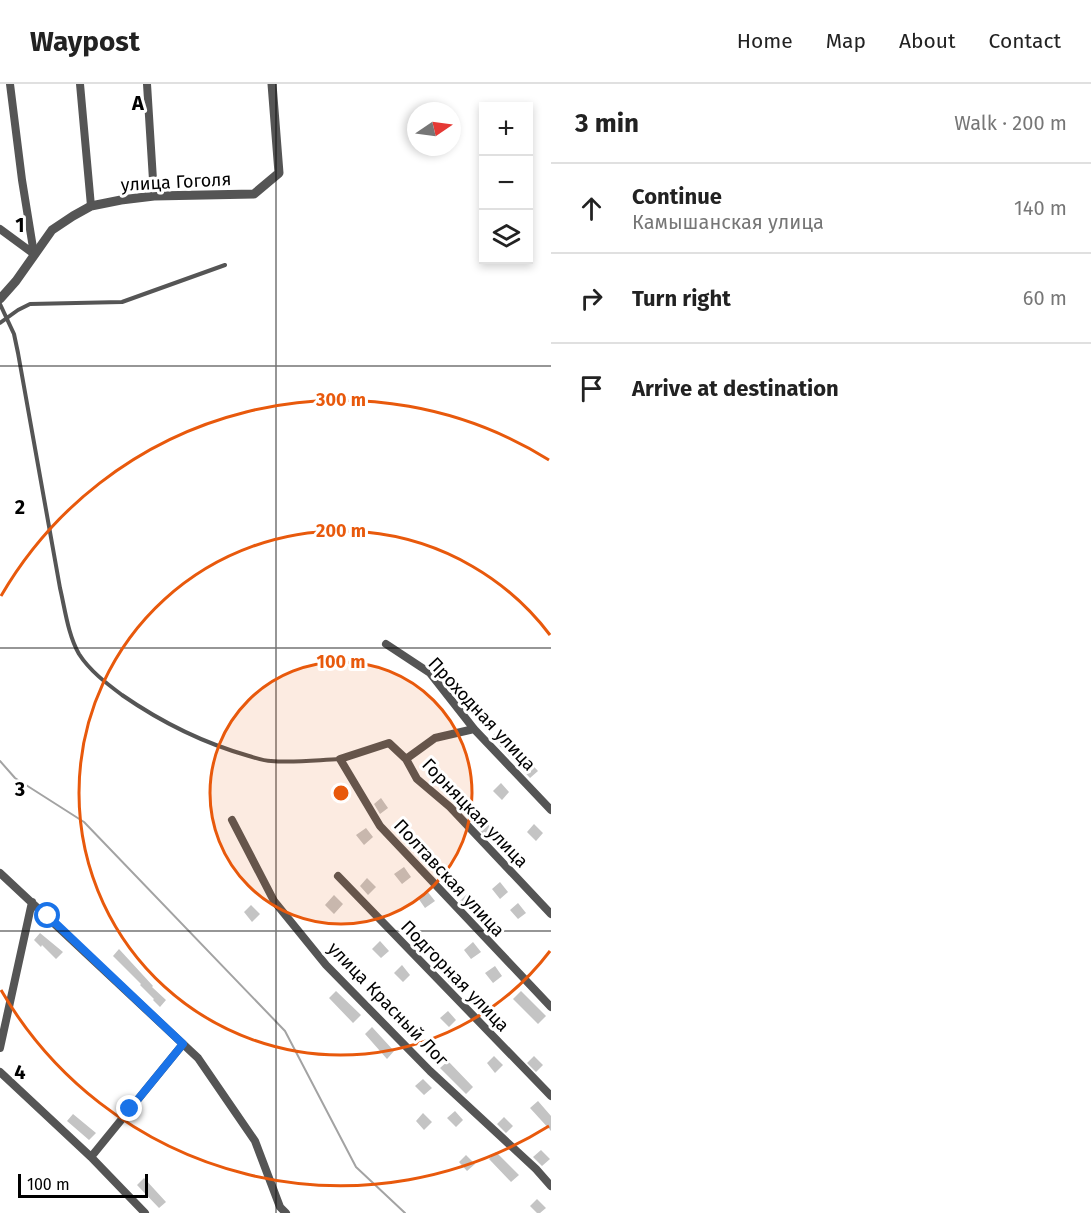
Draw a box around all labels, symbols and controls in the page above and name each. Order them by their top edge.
text: Waypost [30,25,140,58]
text: Home [737,28,793,54]
text: Map [826,28,866,54]
text: About [899,28,956,54]
text: Contact [989,28,1061,54]
text: A [131,91,145,115]
north arrow [407,102,461,156]
map controls [479,102,533,264]
button: + [479,102,533,156]
text: 3 min [575,108,639,139]
text: Walk · 200 m [954,111,1067,135]
button: − [479,156,533,210]
street label: улица Гоголя [120,168,232,196]
text: Continue [632,183,722,210]
icon: ahead [575,192,608,225]
text: 140 m [1014,196,1067,220]
button: layers [479,210,533,264]
text: Камышанская улица [632,210,824,234]
text: 1 [15,213,25,237]
icon: right [575,282,608,315]
text: Turn right [632,285,731,312]
text: 60 m [1023,286,1067,310]
icon: arrive [575,372,608,405]
text: Arrive at destination [632,375,839,402]
text: 300 m [315,389,366,411]
text: 2 [15,495,25,519]
text: 200 m [316,520,366,542]
text: 100 m [317,651,365,673]
street label: Проходная улица [424,653,540,775]
street label: Горняцкая улица [417,754,533,872]
text: 3 [14,777,25,801]
centre of rings [331,783,351,803]
street label: Полтавская улица [389,815,509,941]
route start [34,902,60,928]
street label: Подгорная улица [396,916,514,1036]
street label: улица Красный Лог [323,937,453,1071]
text: 4 [14,1060,26,1084]
route end [116,1095,142,1121]
scale bar [18,1171,148,1198]
text: 100 m [27,1175,70,1194]

